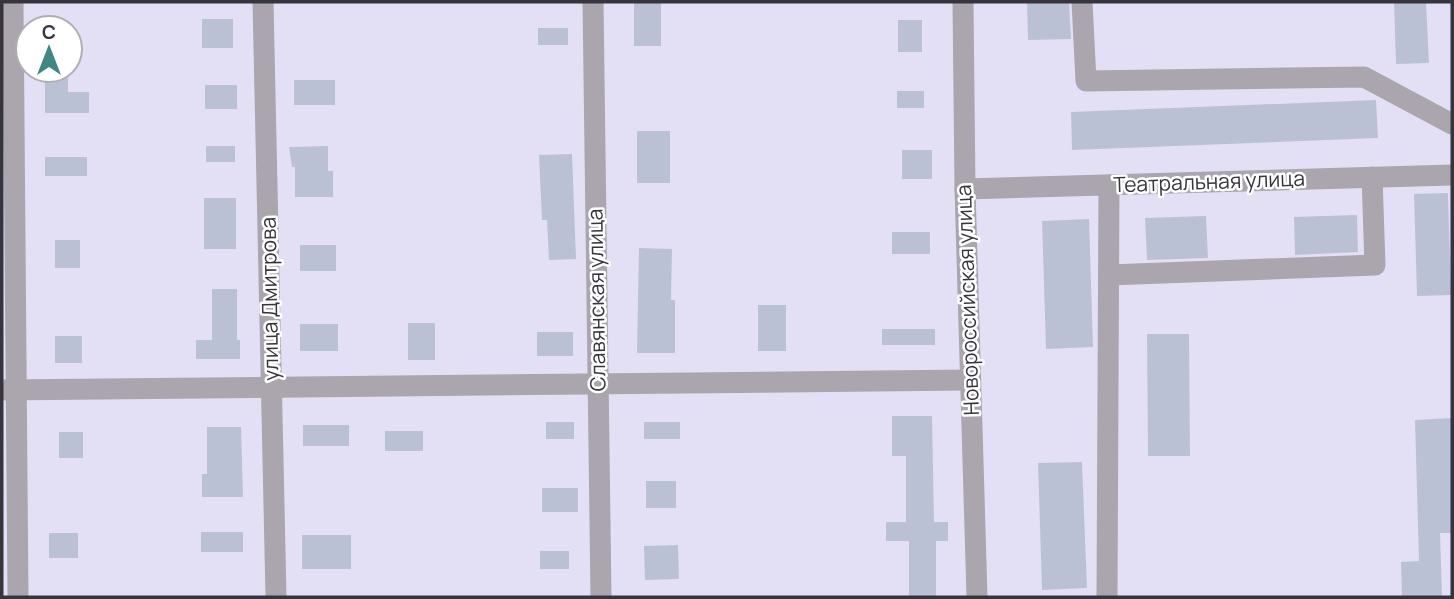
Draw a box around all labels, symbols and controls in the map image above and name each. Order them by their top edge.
north arrow [14,14,84,84]
text: С [42,19,56,45]
street label: Театральная улица [1113,164,1305,198]
street label: Новороссийская улица [949,184,985,416]
street label: Славянская улица [580,208,612,392]
street label: улица Дмитрова [254,217,284,381]

